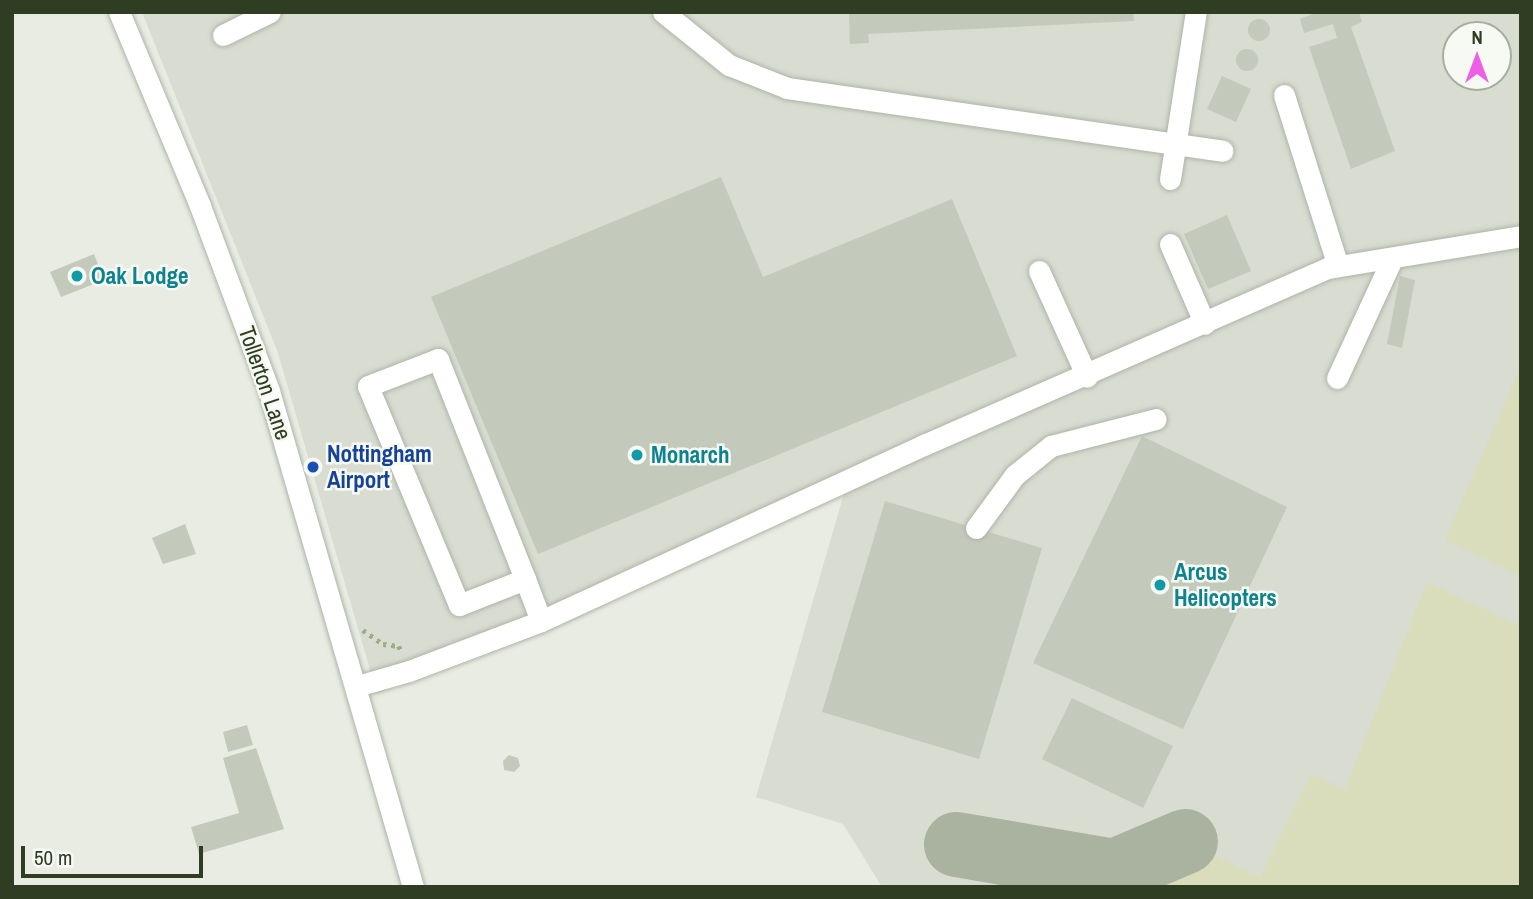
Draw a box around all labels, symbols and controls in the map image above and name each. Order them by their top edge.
north arrow [1442,21,1512,91]
text: N [1471,24,1483,50]
place label: Oak Lodge [91,262,188,290]
marker: Oak Lodge [69,268,85,284]
street label: Tollerton Lane [233,322,297,444]
place label: Nottingham Airport [327,440,432,494]
place label: Monarch [651,441,730,469]
marker: Monarch [629,447,645,463]
marker: Nottingham Airport [305,459,321,475]
place label: Arcus Helicopters [1174,558,1277,612]
marker: Arcus Helicopters [1152,577,1168,593]
scale bar [24,832,206,876]
text: 50 m [34,843,72,872]

